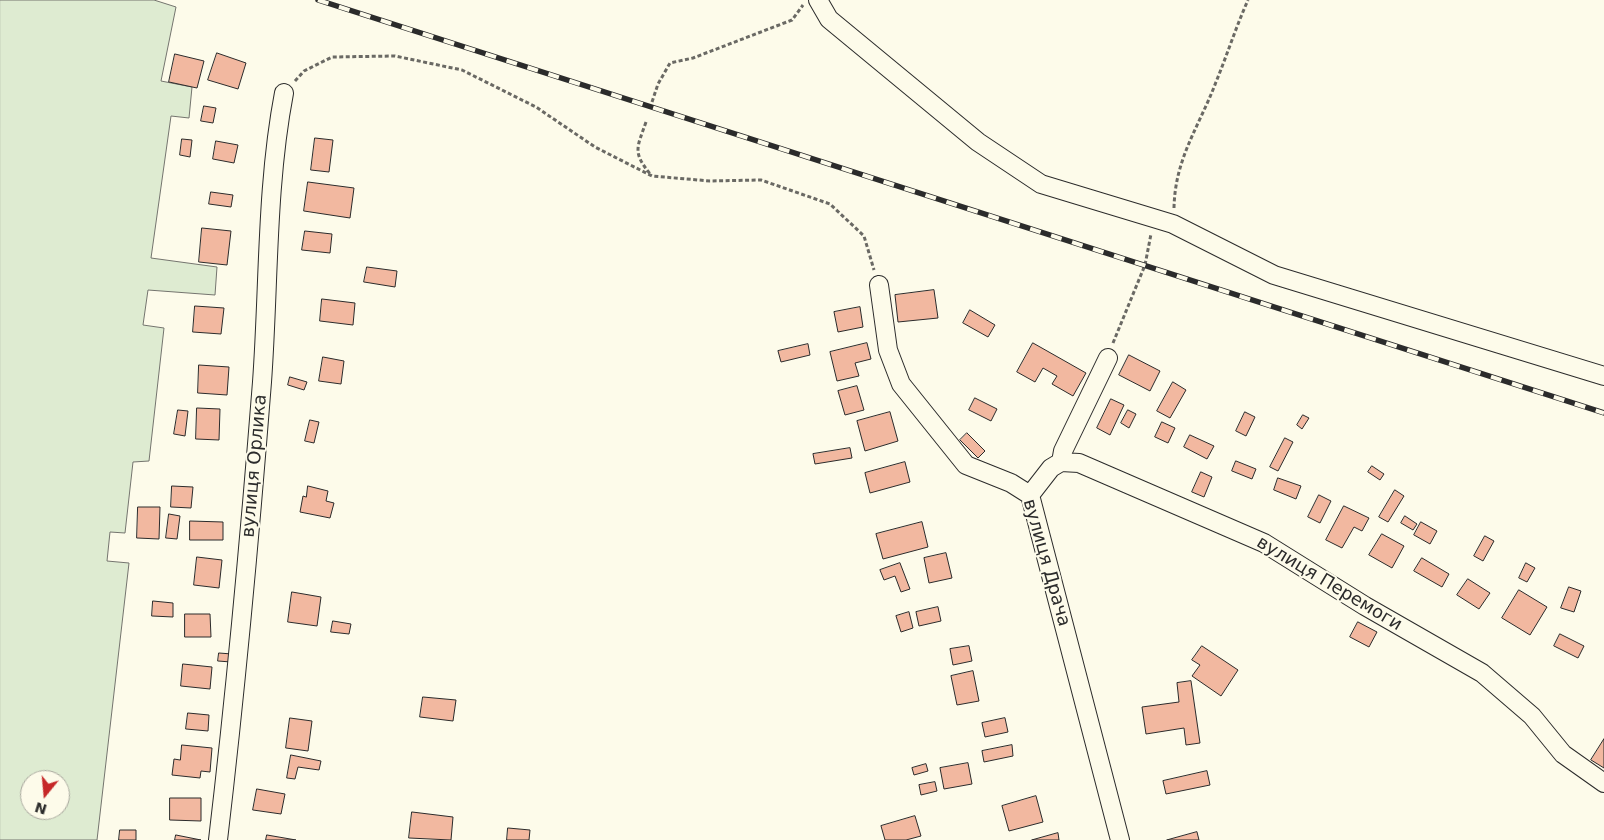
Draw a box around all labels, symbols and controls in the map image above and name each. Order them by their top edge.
street label: вулиця Орлика [238,393,272,539]
street label: вулиця Драча [1018,497,1074,629]
street label: вулиця Перемоги [1252,532,1406,636]
north arrow [20,770,70,820]
text: N [33,799,49,818]

